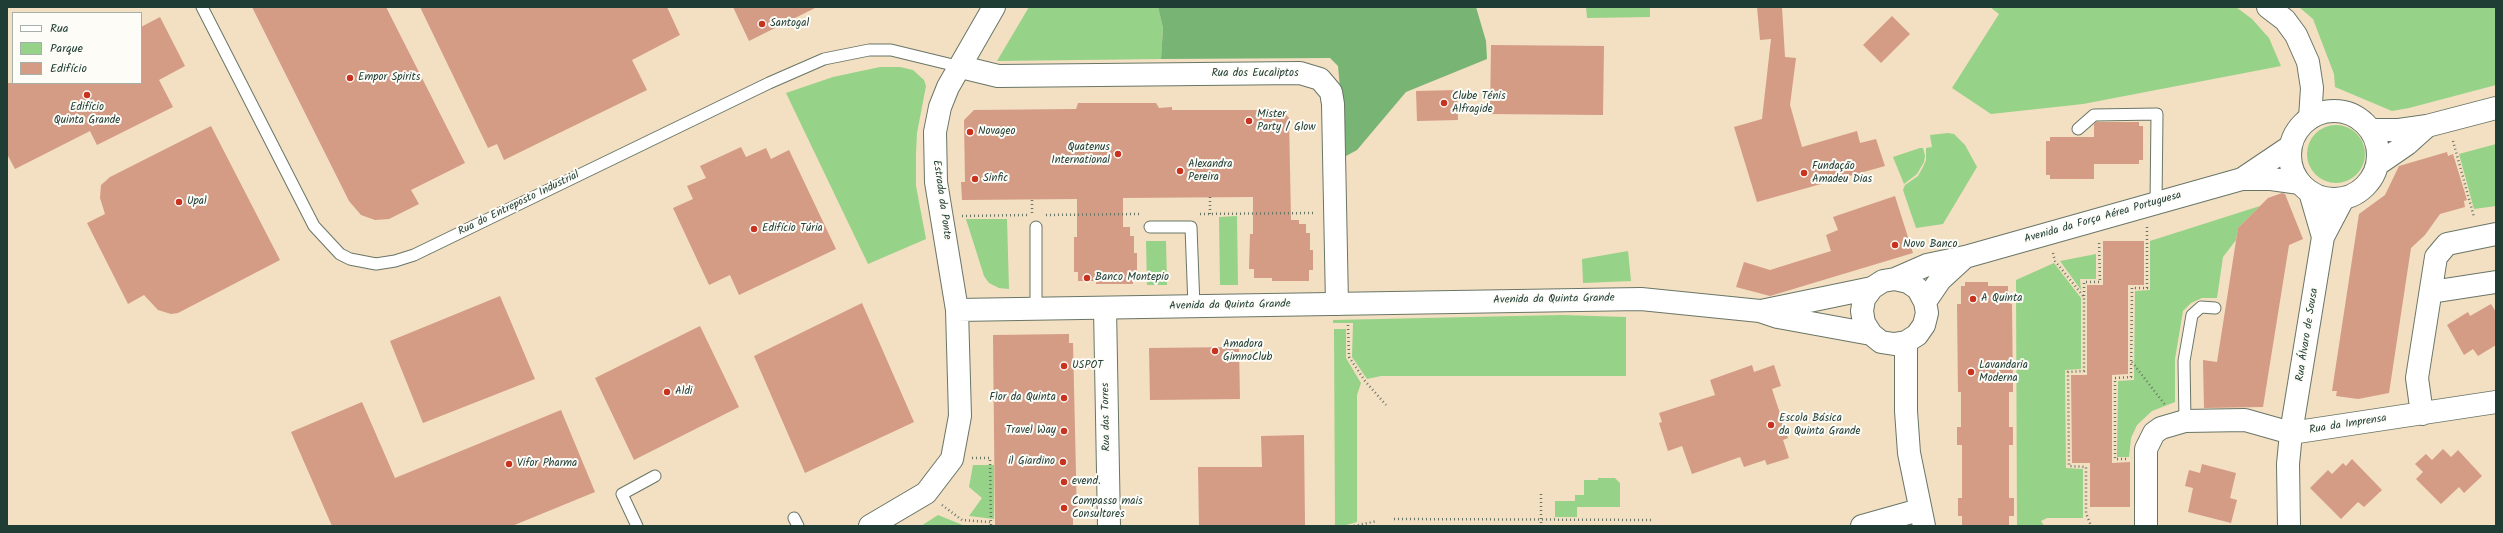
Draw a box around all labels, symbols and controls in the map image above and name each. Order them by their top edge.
legend [12,12,142,84]
place label: Santogal [770,17,809,31]
text: Rua [50,19,68,38]
marker: Santogal [757,19,767,29]
text: Parque [50,39,83,58]
text: Edifício [50,59,87,78]
street label: Rua dos Eucaliptos [1211,67,1299,81]
place label: Empor Spirits [358,71,420,85]
marker: Empor Spirits [345,73,355,83]
marker: Edifício Quinta Grande [82,90,92,100]
place label: Clube Ténis Alfragide [1452,90,1506,116]
marker: Clube Ténis Alfragide [1439,98,1449,108]
place label: Edifício Quinta Grande [54,101,120,127]
place label: Mister Party / Glow [1257,108,1316,134]
marker: Mister Party / Glow [1244,116,1254,126]
place label: Novageo [978,125,1015,139]
marker: Novageo [965,127,975,137]
place label: Quatenus International [1051,141,1110,167]
marker: Quatenus International [1113,149,1123,159]
place label: Alexandra Pereira [1188,158,1232,184]
street label: Estrada da Ponte [929,159,953,241]
place label: Fundação Amadeu Dias [1812,160,1872,186]
marker: Alexandra Pereira [1175,166,1185,176]
marker: Fundação Amadeu Dias [1799,168,1809,178]
street label: Rua do Entreposto Industrial [456,169,582,239]
place label: Sinfic [983,172,1008,186]
marker: Sinfic [970,174,980,184]
street label: Avenida da Força Aérea Portuguesa [2023,189,2183,247]
place label: Upal [187,195,207,209]
marker: Upal [174,197,184,207]
place label: Edifício Túria [762,222,823,236]
marker: Edifício Túria [749,224,759,234]
place label: Novo Banco [1903,238,1957,252]
marker: Novo Banco [1890,240,1900,250]
place label: Banco Montepio [1095,271,1169,285]
marker: Banco Montepio [1082,273,1092,283]
street label: Rua Álvaro de Sousa [2294,287,2322,383]
street label: Avenida da Quinta Grande [1493,292,1615,308]
place label: A Quinta [1981,292,2022,306]
marker: A Quinta [1968,294,1978,304]
street label: Avenida da Quinta Grande [1169,298,1291,314]
place label: Amadora GimnoClub [1223,338,1272,364]
marker: Amadora GimnoClub [1210,346,1220,356]
place label: USPOT [1072,359,1103,373]
place label: Lavandaria Moderna [1979,359,2028,385]
marker: USPOT [1059,361,1069,371]
marker: Lavandaria Moderna [1966,367,1976,377]
street label: Rua das Torres [1100,382,1114,452]
place label: Aldi [675,385,692,399]
marker: Aldi [662,387,672,397]
place label: Flor da Quinta [989,391,1056,405]
marker: Flor da Quinta [1059,393,1069,403]
place label: Escola Básica da Quinta Grande [1779,412,1861,438]
street label: Rua da Imprensa [2308,412,2388,438]
marker: Escola Básica da Quinta Grande [1766,420,1776,430]
place label: Travel Way [1006,424,1056,438]
marker: Travel Way [1059,426,1069,436]
place label: il Giardino [1008,455,1055,469]
place label: Vifor Pharma [517,457,577,471]
marker: il Giardino [1058,457,1068,467]
marker: Vifor Pharma [504,459,514,469]
place label: evend. [1072,475,1101,489]
marker: evend. [1059,477,1069,487]
place label: Compasso mais Consultores [1072,495,1143,521]
marker: Compasso mais Consultores [1059,503,1069,513]

